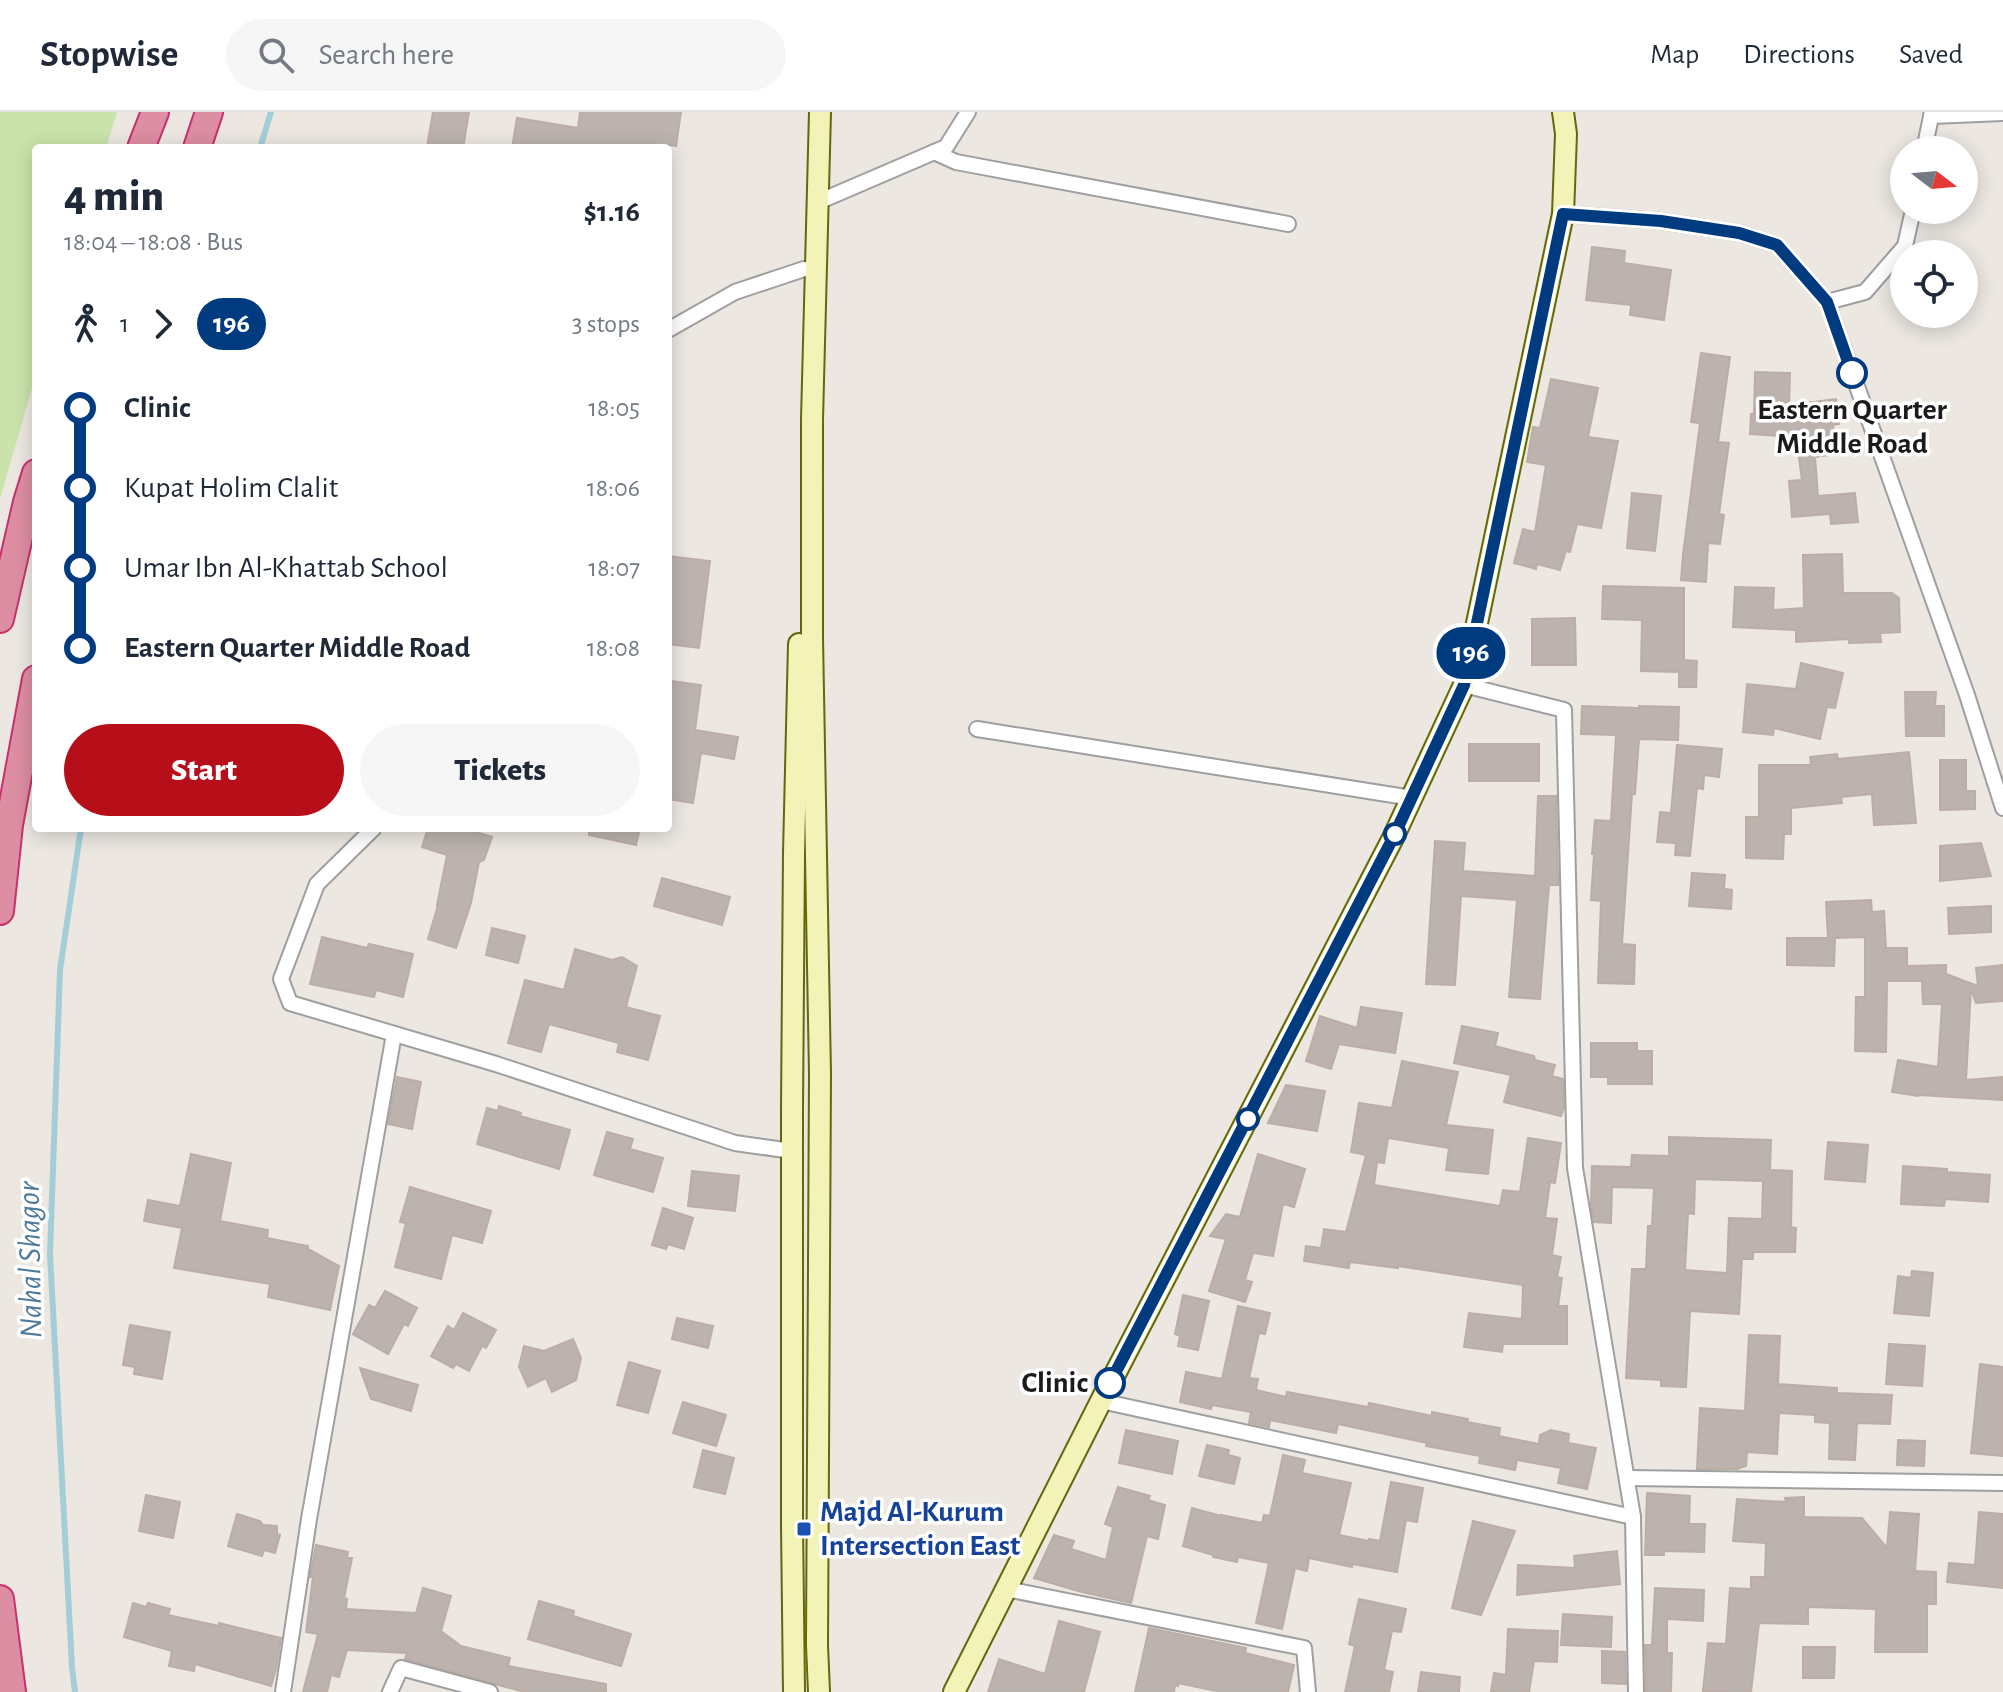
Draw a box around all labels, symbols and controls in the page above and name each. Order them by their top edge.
search box [226,19,786,91]
icon: search [254,33,298,77]
text: Stopwise [40,36,178,74]
text: Search here [318,40,454,70]
text: Map [1650,41,1699,69]
text: Directions [1743,41,1855,69]
text: Saved [1899,41,1963,69]
north arrow [1890,136,1978,224]
map controls [1890,136,1978,328]
text: 4 min [64,175,164,219]
text: $1.16 [584,197,640,227]
text: 18:04 – 18:08 · Bus [64,229,243,255]
button: locate [1890,240,1978,328]
icon: walk [64,302,108,346]
icon: forward [141,302,185,346]
text: 196 [213,310,250,338]
text: 1 [120,311,129,337]
text: 3 stops [572,311,640,337]
marker: Eastern Quarter Middle Road [1837,358,1867,388]
text: Clinic [124,393,191,423]
text: 18:05 [588,395,640,421]
place label: Eastern Quarter Middle Road [1757,395,1948,459]
text: Kupat Holim Clalit [124,473,338,503]
text: 18:06 [587,475,640,501]
text: Umar Ibn Al-Khattab School [124,553,448,583]
text: 18:07 [588,555,640,581]
line badge: 196 [1425,627,1517,679]
text: Eastern Quarter Middle Road [124,633,470,663]
text: 18:08 [587,635,640,661]
text: 196 [1452,639,1490,667]
button: Start [64,724,344,816]
button: Tickets [360,724,640,816]
unlabelled marker [1384,823,1406,845]
unlabelled marker [1237,1108,1259,1130]
water label: Nahal Shagor [13,1180,47,1339]
place label: Clinic [1021,1368,1088,1398]
marker: Clinic [1095,1368,1125,1398]
place label: Majd Al-Kurum Intersection East [820,1497,1020,1561]
marker: Majd Al-Kurum Intersection East [795,1520,813,1538]

